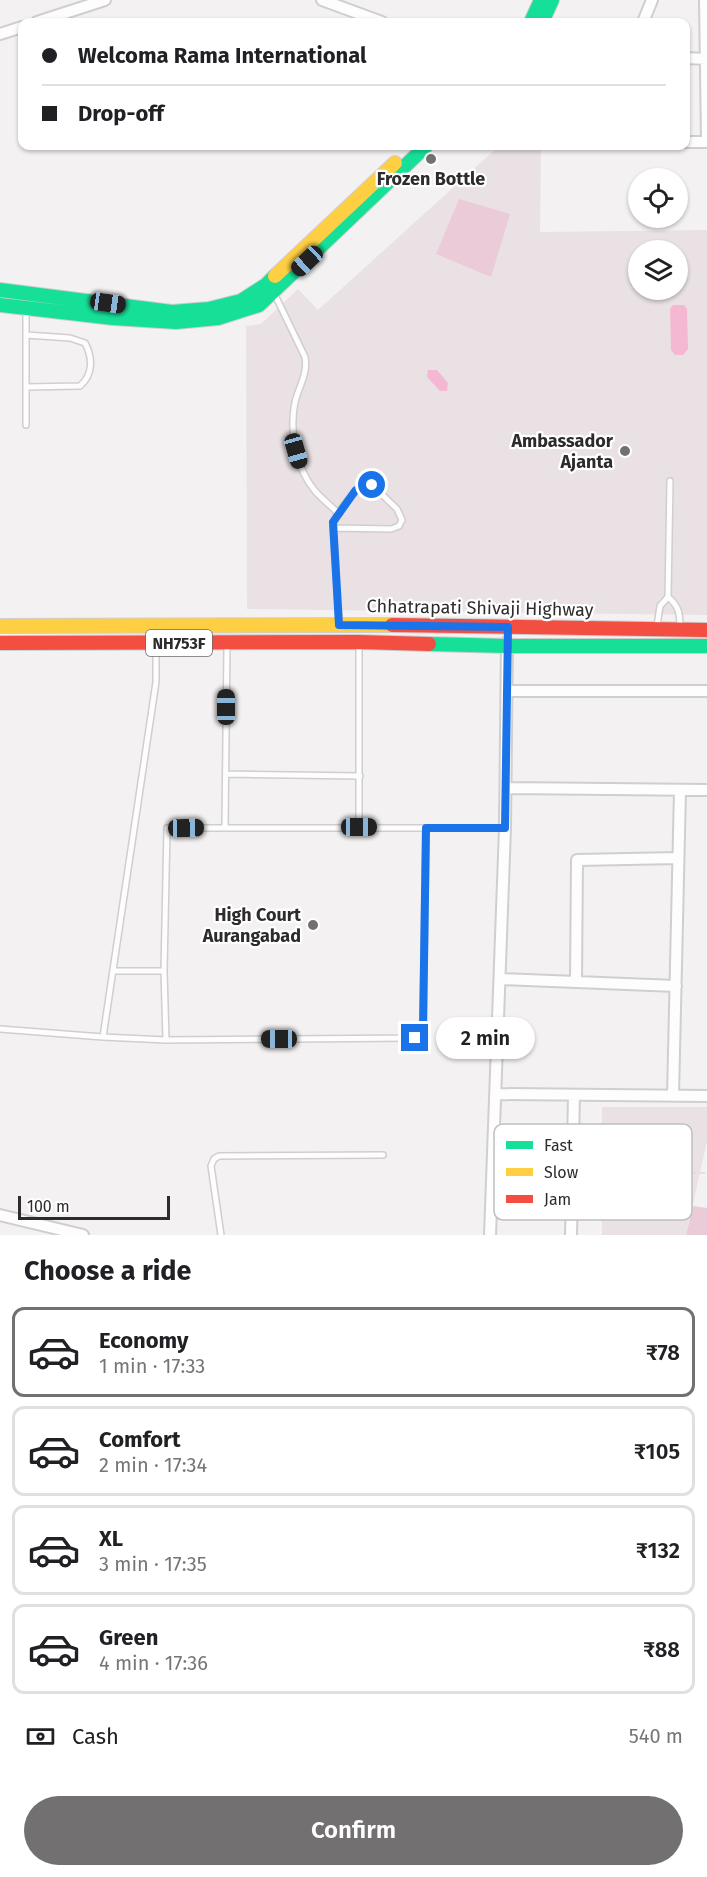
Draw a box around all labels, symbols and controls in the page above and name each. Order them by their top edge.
text: Welcoma Rama International [78,42,367,69]
text: Drop-off [78,100,164,127]
marker: Frozen Bottle [424,152,438,166]
place label: Frozen Bottle [377,168,485,190]
map controls [628,168,688,300]
button: locate [628,168,688,228]
button: layers [628,240,688,300]
car [288,242,326,280]
car [89,292,127,314]
place label: Ambassador Ajanta [510,430,614,473]
car [282,431,310,471]
marker: Ambassador Ajanta [618,444,632,458]
route start [358,471,385,498]
street label: Chhatrapati Shivaji Highway [366,595,594,621]
road number: NH753F [146,630,212,656]
car [217,689,235,725]
car [341,818,377,836]
car [168,819,204,837]
place label: High Court Aurangabad [202,904,302,947]
marker: High Court Aurangabad [306,918,320,932]
callout: 2 min [436,1017,535,1059]
route end [401,1024,428,1051]
text: 2 min [461,1026,510,1050]
car [261,1030,297,1048]
legend [494,1124,692,1220]
text: Fast [544,1136,573,1155]
text: Slow [544,1163,579,1182]
text: Jam [544,1190,571,1209]
scale bar [18,1193,170,1220]
text: 100 m [27,1197,70,1216]
text: Choose a ride [24,1255,191,1287]
icon: car [27,1325,81,1379]
text: Economy [99,1327,188,1354]
text: ₹78 [646,1339,680,1366]
text: 1 min · 17:33 [99,1354,205,1378]
icon: car [27,1424,81,1478]
text: Comfort [99,1426,180,1453]
text: ₹105 [634,1438,680,1465]
text: 2 min · 17:34 [99,1453,207,1477]
icon: car [27,1523,81,1577]
text: XL [99,1525,123,1552]
text: ₹132 [636,1537,680,1564]
text: 3 min · 17:35 [99,1552,207,1576]
icon: car [27,1622,81,1676]
text: Green [99,1624,158,1651]
text: ₹88 [643,1636,680,1663]
text: 4 min · 17:36 [99,1651,208,1675]
icon: cash [24,1720,57,1753]
text: Cash [72,1723,119,1750]
text: 540 m [629,1724,683,1748]
button: Confirm [24,1796,683,1865]

